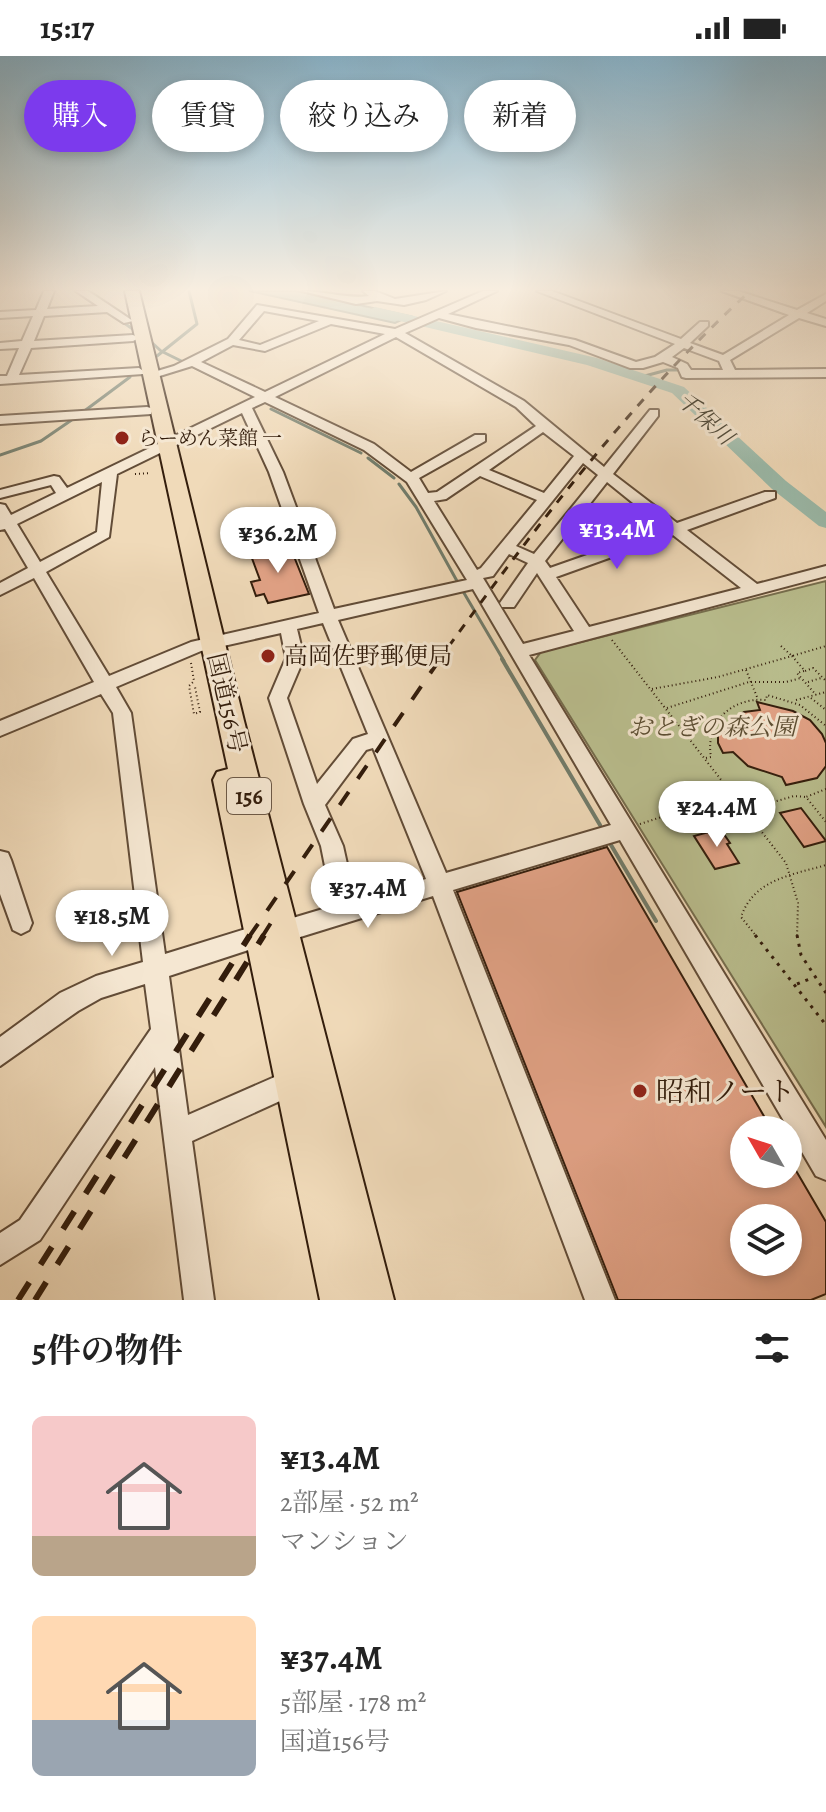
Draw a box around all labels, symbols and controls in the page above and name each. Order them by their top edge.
text: 15:17 [40,8,94,48]
chip: 購入 [24,80,136,152]
chip: 賃貸 [152,80,264,152]
chip: 絞り込み [280,80,448,152]
chip: 新着 [464,80,576,152]
water label: 千保川 [671,386,741,453]
place label: らーめん菜館 一 [138,425,282,452]
marker: らーめん菜館 一 [113,429,131,447]
pin: ¥13.4M [552,503,682,571]
pin: ¥36.2M [213,507,343,575]
text: ¥13.4M [579,511,655,546]
text: ¥36.2M [238,515,318,550]
place label: 高岡佐野郵便局 [284,640,452,672]
marker: 高岡佐野郵便局 [259,647,277,665]
street label: 国道156号 [200,650,254,756]
park label: おとぎの森公園 [628,711,800,743]
road number: 156 [227,778,271,814]
pin: ¥24.4M [652,781,782,849]
text: ¥24.4M [677,789,757,824]
pin: ¥37.4M [303,862,433,930]
text: ¥37.4M [329,870,407,905]
pin: ¥18.5M [47,890,177,958]
text: ¥18.5M [74,898,150,933]
place label: 昭和ノート [656,1073,795,1111]
marker: 昭和ノート [631,1082,649,1100]
north arrow [730,1116,802,1188]
map controls [730,1116,802,1276]
button: layers [730,1204,802,1276]
icon: filters [750,1326,794,1370]
text: 5件の物件 [32,1327,183,1374]
text: ¥13.4M [280,1434,380,1481]
icon: home [96,1448,192,1544]
text: 2部屋 · 52 m² [280,1485,419,1520]
text: マンション [280,1524,409,1559]
text: ¥37.4M [280,1634,383,1681]
icon: home [96,1648,192,1744]
text: 5部屋 · 178 m² [280,1685,426,1720]
text: 国道156号 [280,1724,390,1759]

